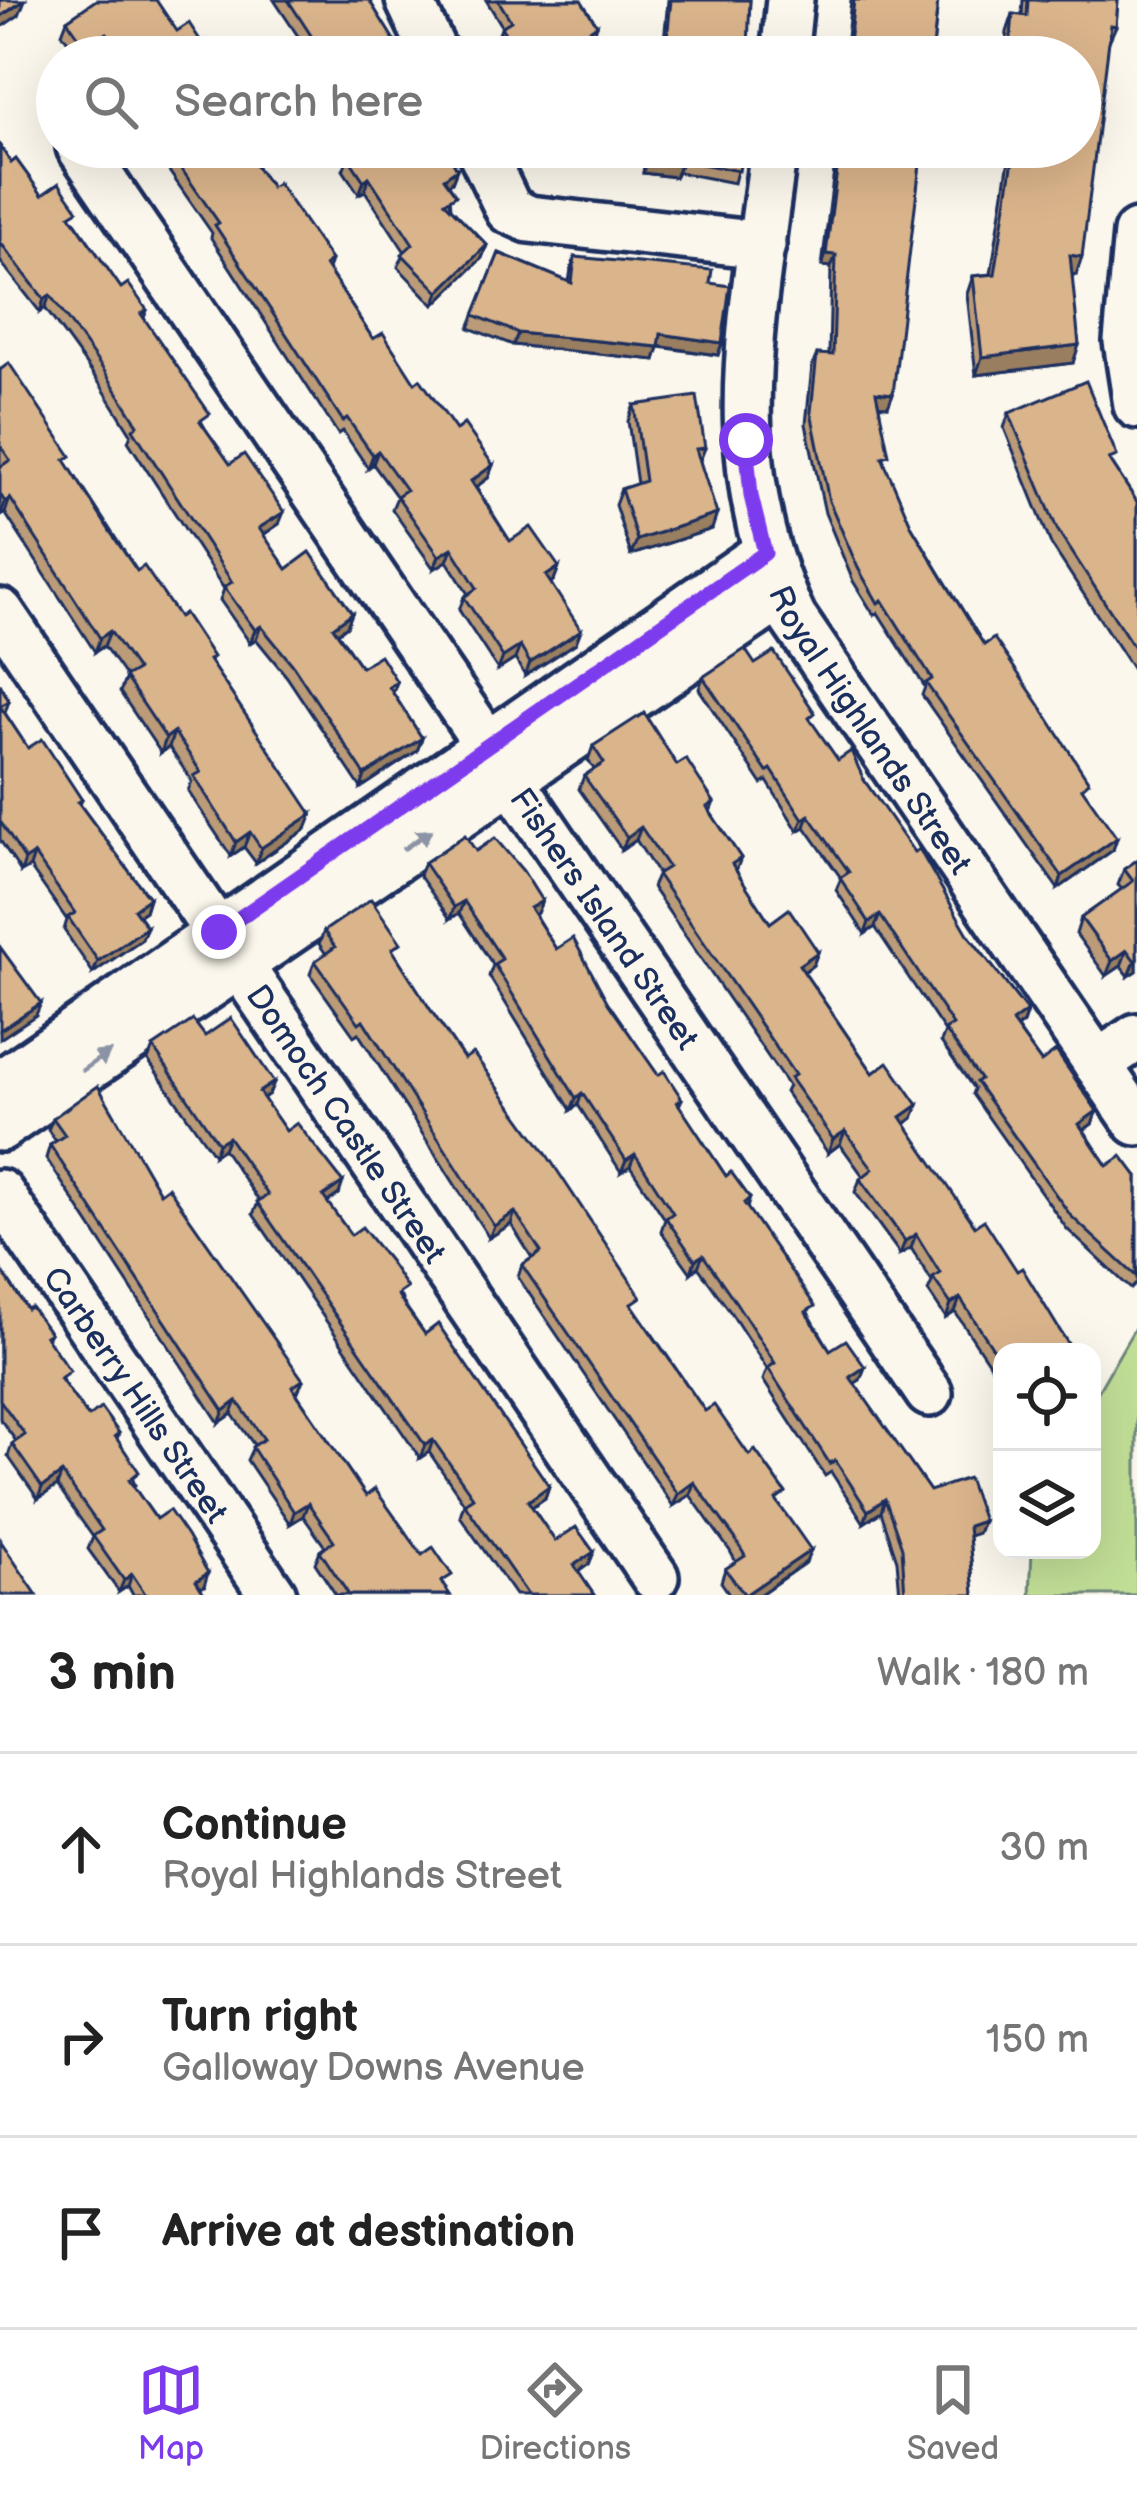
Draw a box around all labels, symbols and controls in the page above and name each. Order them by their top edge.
search box [36,36,1101,168]
icon: search [78,69,144,135]
text: Search here [174,75,423,130]
route start [719,413,773,467]
street label: Royal Highlands Street [759,580,980,882]
street label: Fishers Island Street [501,781,707,1058]
one-way arrow [401,829,434,852]
route end [192,905,246,959]
street label: Domoch Castle Street [237,978,454,1271]
one-way arrow [80,1050,112,1073]
street label: Carberry Hills Street [34,1259,236,1531]
map controls [993,1343,1101,1559]
button: locate [993,1343,1101,1451]
button: layers [993,1451,1101,1559]
text: 3 min [48,1643,176,1704]
text: Walk · 180 m [877,1650,1089,1697]
text: Continue [162,1798,347,1853]
icon: ahead [48,1816,114,1882]
text: 30 m [999,1825,1089,1872]
text: Royal Highlands Street [162,1853,562,1900]
text: Turn right [162,1990,358,2045]
icon: right [48,2008,114,2074]
text: 150 m [986,2017,1089,2064]
text: Galloway Downs Avenue [162,2045,585,2092]
icon: arrive [48,2200,114,2266]
text: Arrive at destination [162,2205,575,2260]
tab: Map [138,2357,204,2469]
tab: Directions [479,2357,631,2469]
tab: Saved [907,2357,999,2469]

